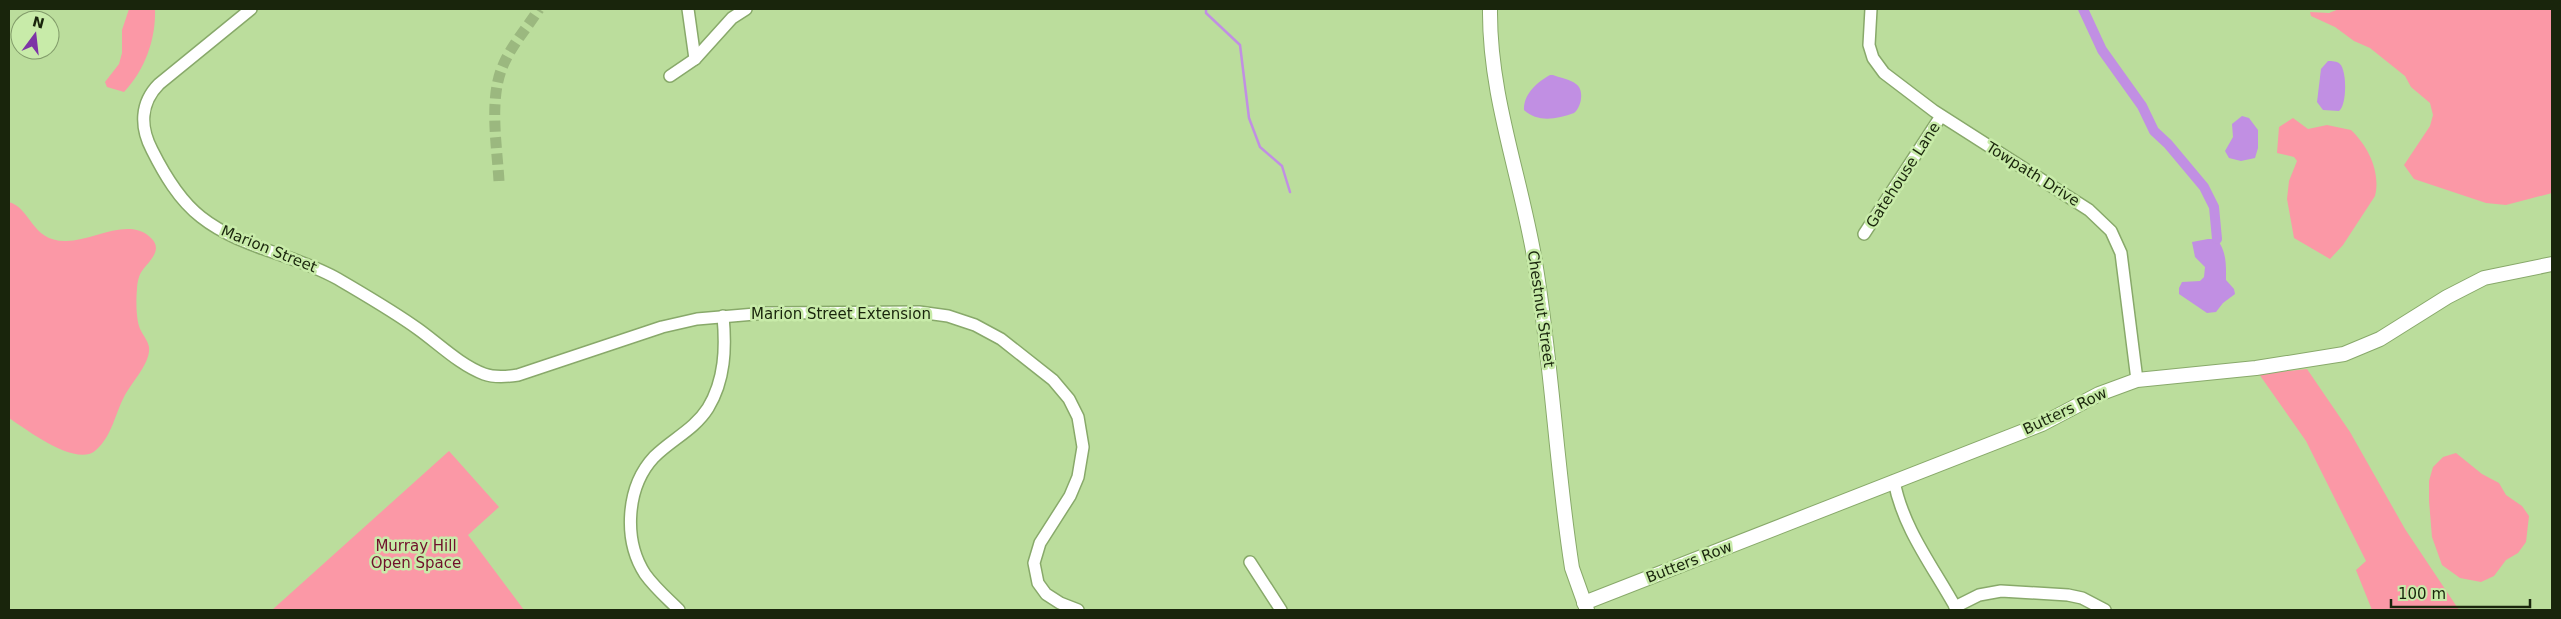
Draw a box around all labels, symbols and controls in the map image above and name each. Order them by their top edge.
north arrow [10,10,60,60]
text: N [31,13,46,32]
street label: Gatehouse Lane [1862,119,1944,231]
street label: Towpath Drive [1982,138,2083,210]
street label: Marion Street [219,222,320,276]
street label: Chestnut Street [1524,249,1558,369]
street label: Marion Street Extension [751,305,931,323]
street label: Butters Row [2020,384,2110,438]
park label: Murray Hill Open Space [371,537,461,572]
street label: Butters Row [1643,537,1735,587]
scale bar [2391,576,2530,608]
text: 100 m [2398,585,2446,603]

